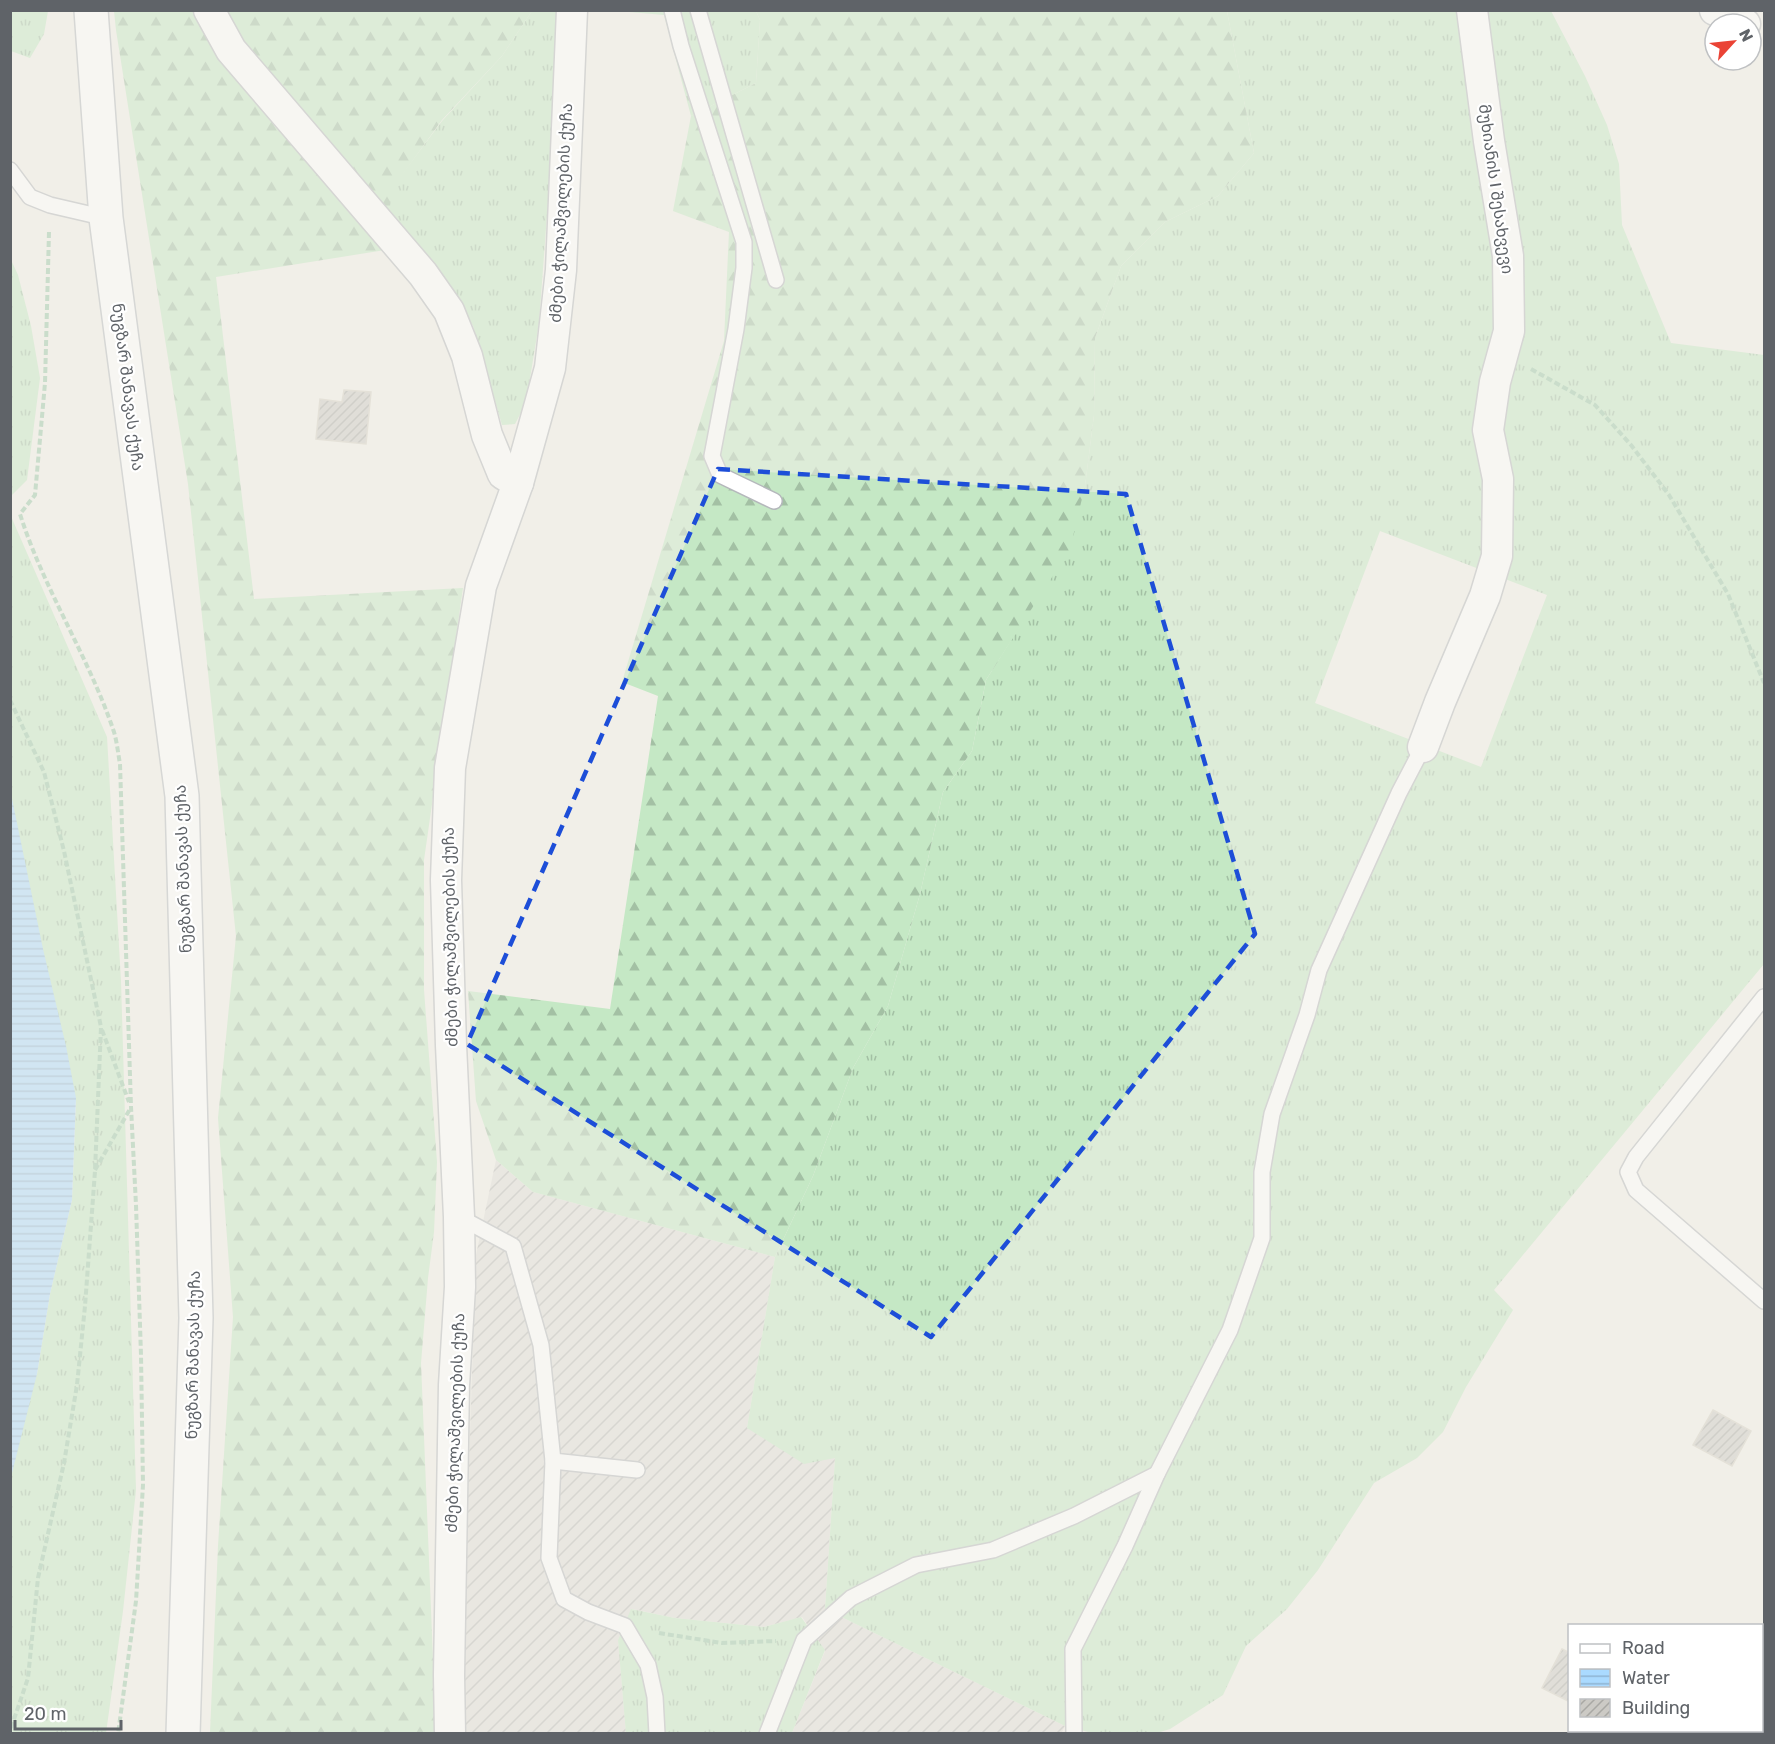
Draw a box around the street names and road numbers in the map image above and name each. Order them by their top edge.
street label: ძმები ჭილაშვილების ქუჩა [546,103,577,323]
street label: მუხიანის I შესახვევი [1475,103,1517,275]
street label: ნუგზარ შანავას ქუჩა [108,302,148,472]
street label: ნუგზარ შანავას ქუჩა [171,784,195,954]
street label: ძმები ჭილაშვილების ქუჩა [439,827,462,1047]
street label: ნუგზარ შანავას ქუჩა [182,1270,204,1440]
street label: ძმები ჭილაშვილების ქუჩა [442,1313,469,1533]

